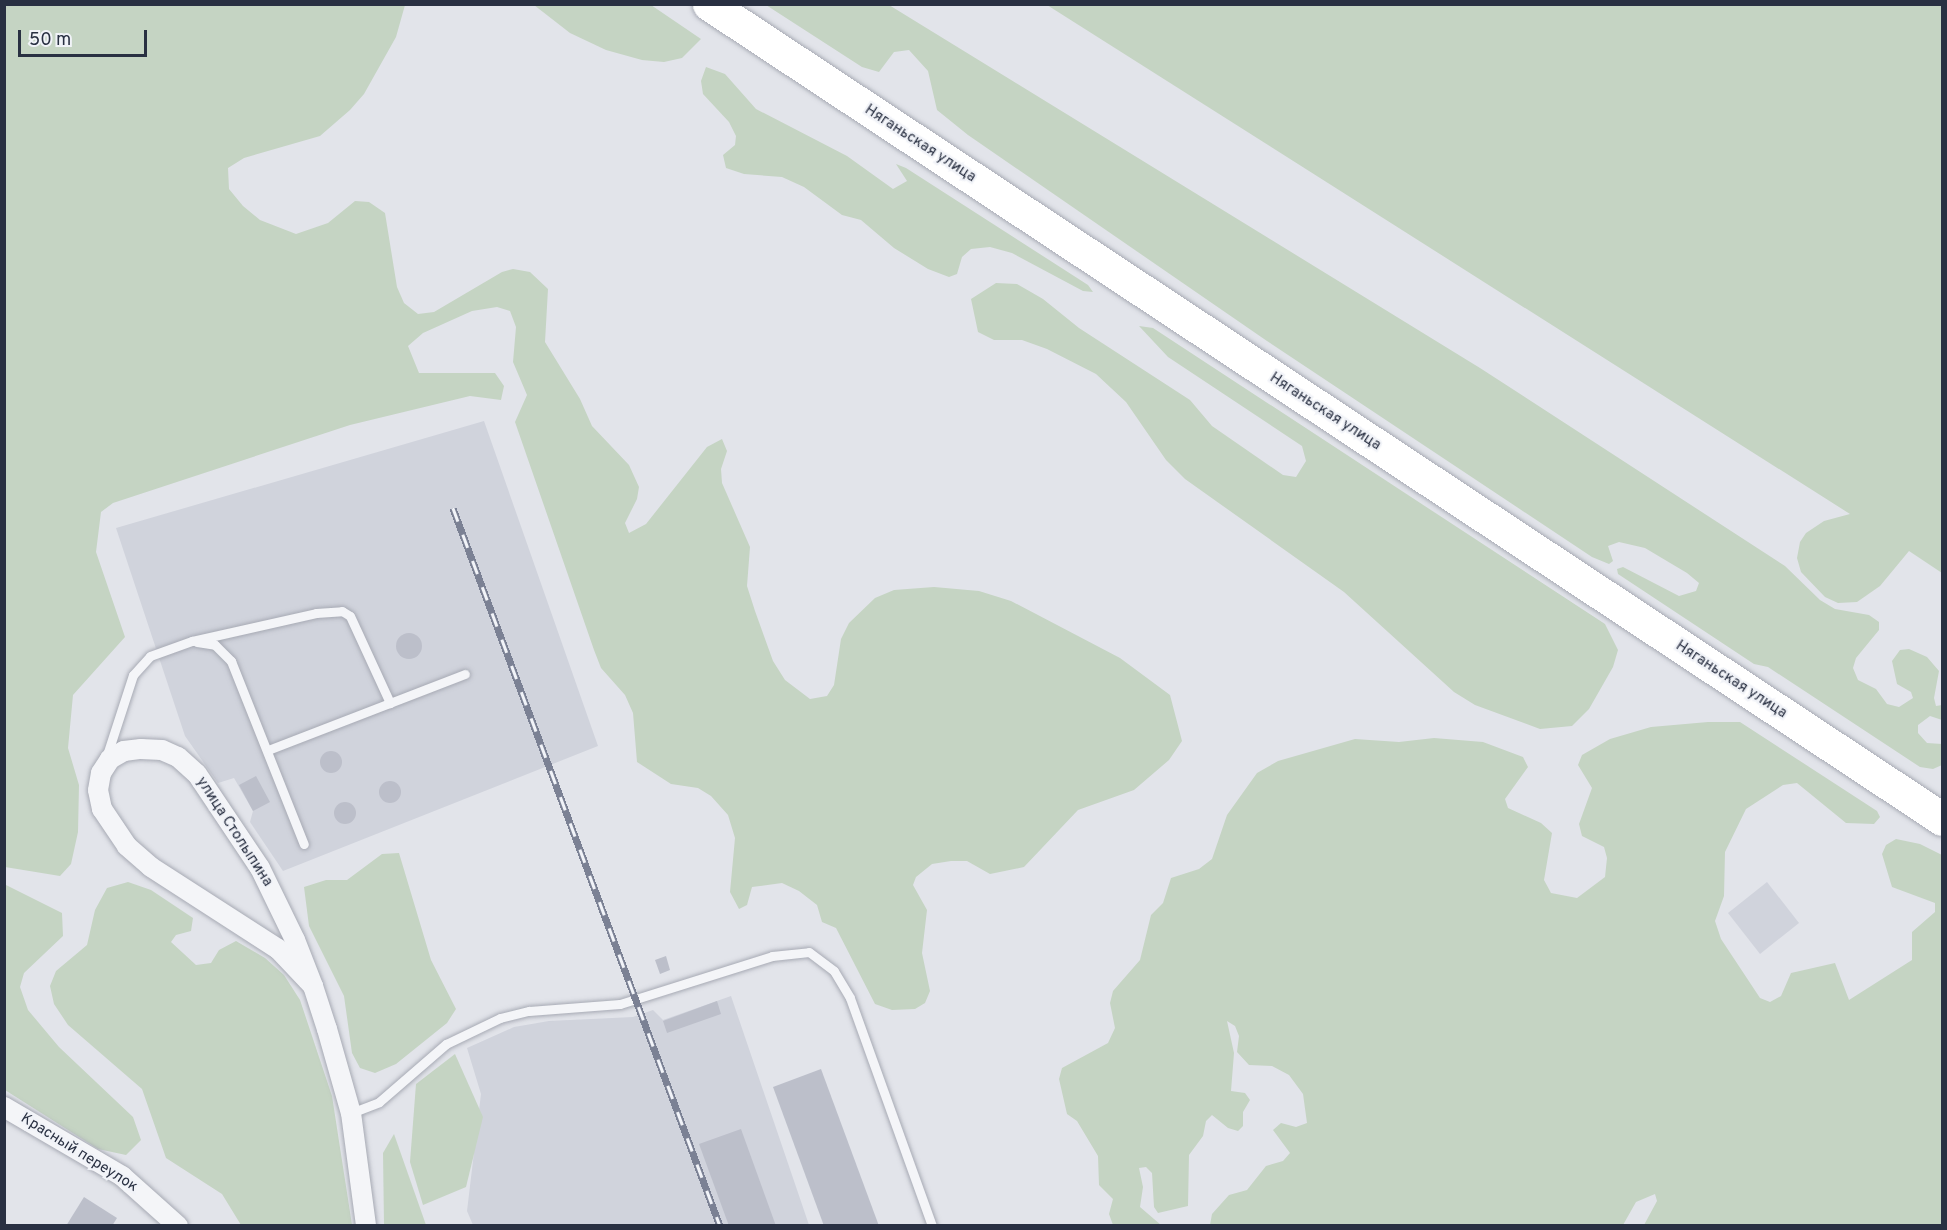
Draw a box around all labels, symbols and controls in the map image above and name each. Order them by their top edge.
scale bar [21,18,150,56]
text: 50 m [29,29,71,52]
street label: Няганьская улица [861,101,979,187]
street label: Няганьская улица [1266,369,1384,455]
street label: Няганьская улица [1672,637,1790,723]
street label: улица Столыпина [192,774,276,890]
street label: Красный переулок [17,1110,141,1196]

